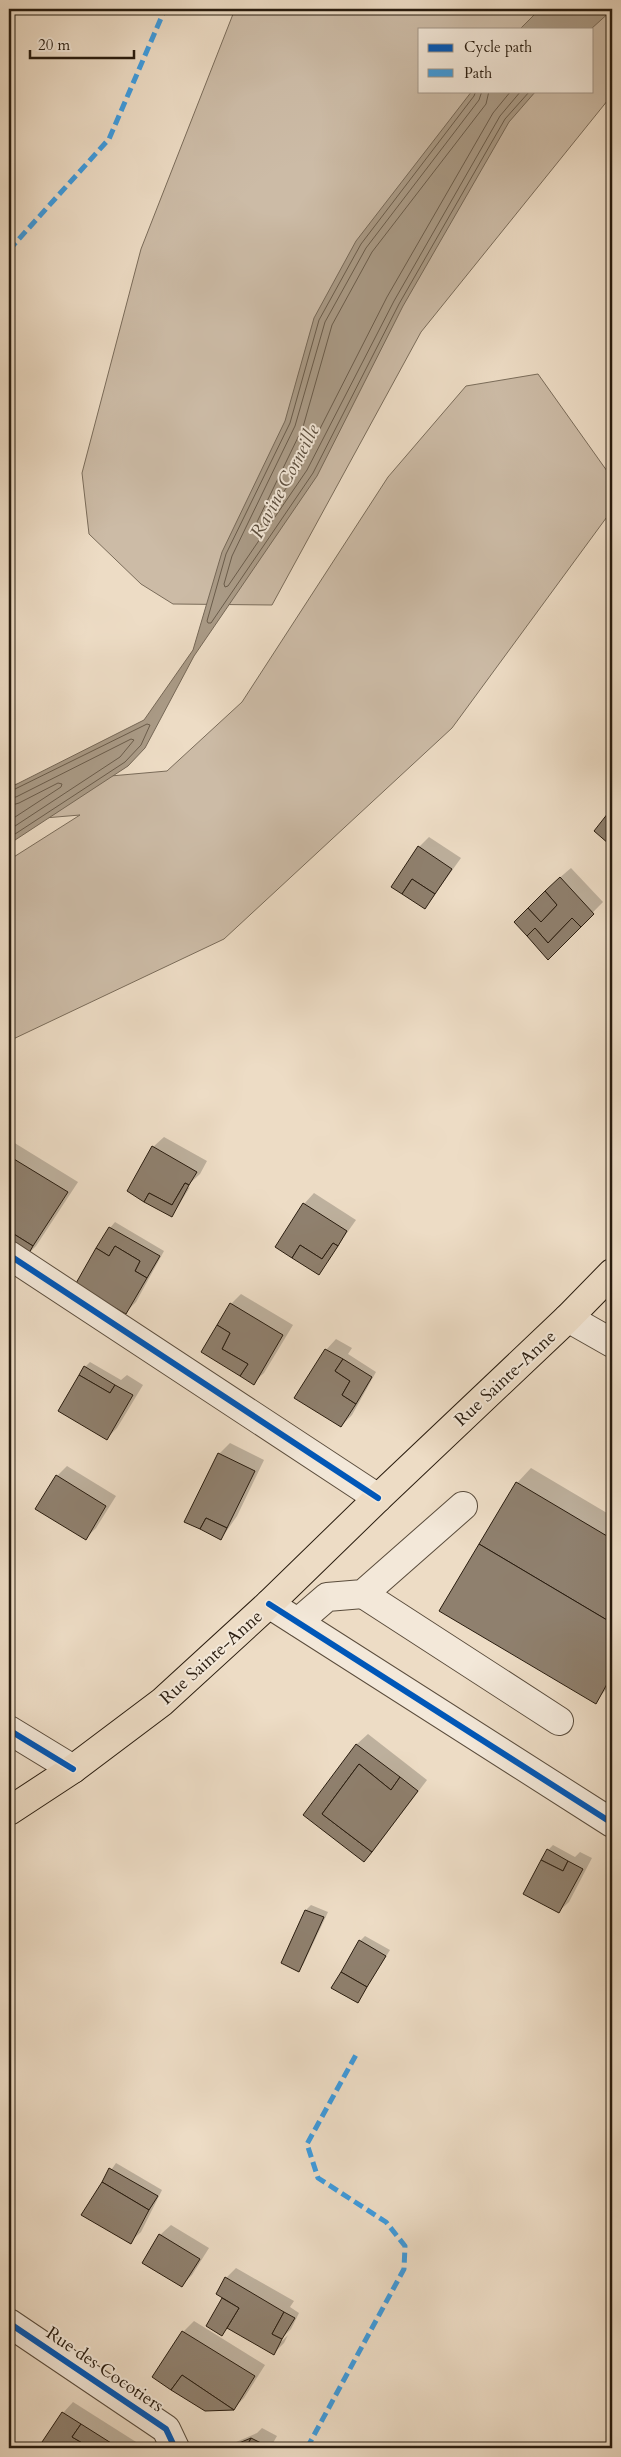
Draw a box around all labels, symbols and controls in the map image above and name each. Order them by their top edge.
scale bar [30,28,134,60]
legend [418,28,594,92]
text: 20 m [38,35,70,55]
text: Cycle path [464,37,533,57]
text: Path [464,63,493,83]
water label: Ravine Corneille [244,419,326,543]
street label: Rue Sainte-Anne [449,1325,562,1432]
street label: Rue Sainte-Anne [154,1604,268,1710]
street label: Rue des Cocotiers [41,2321,168,2418]

